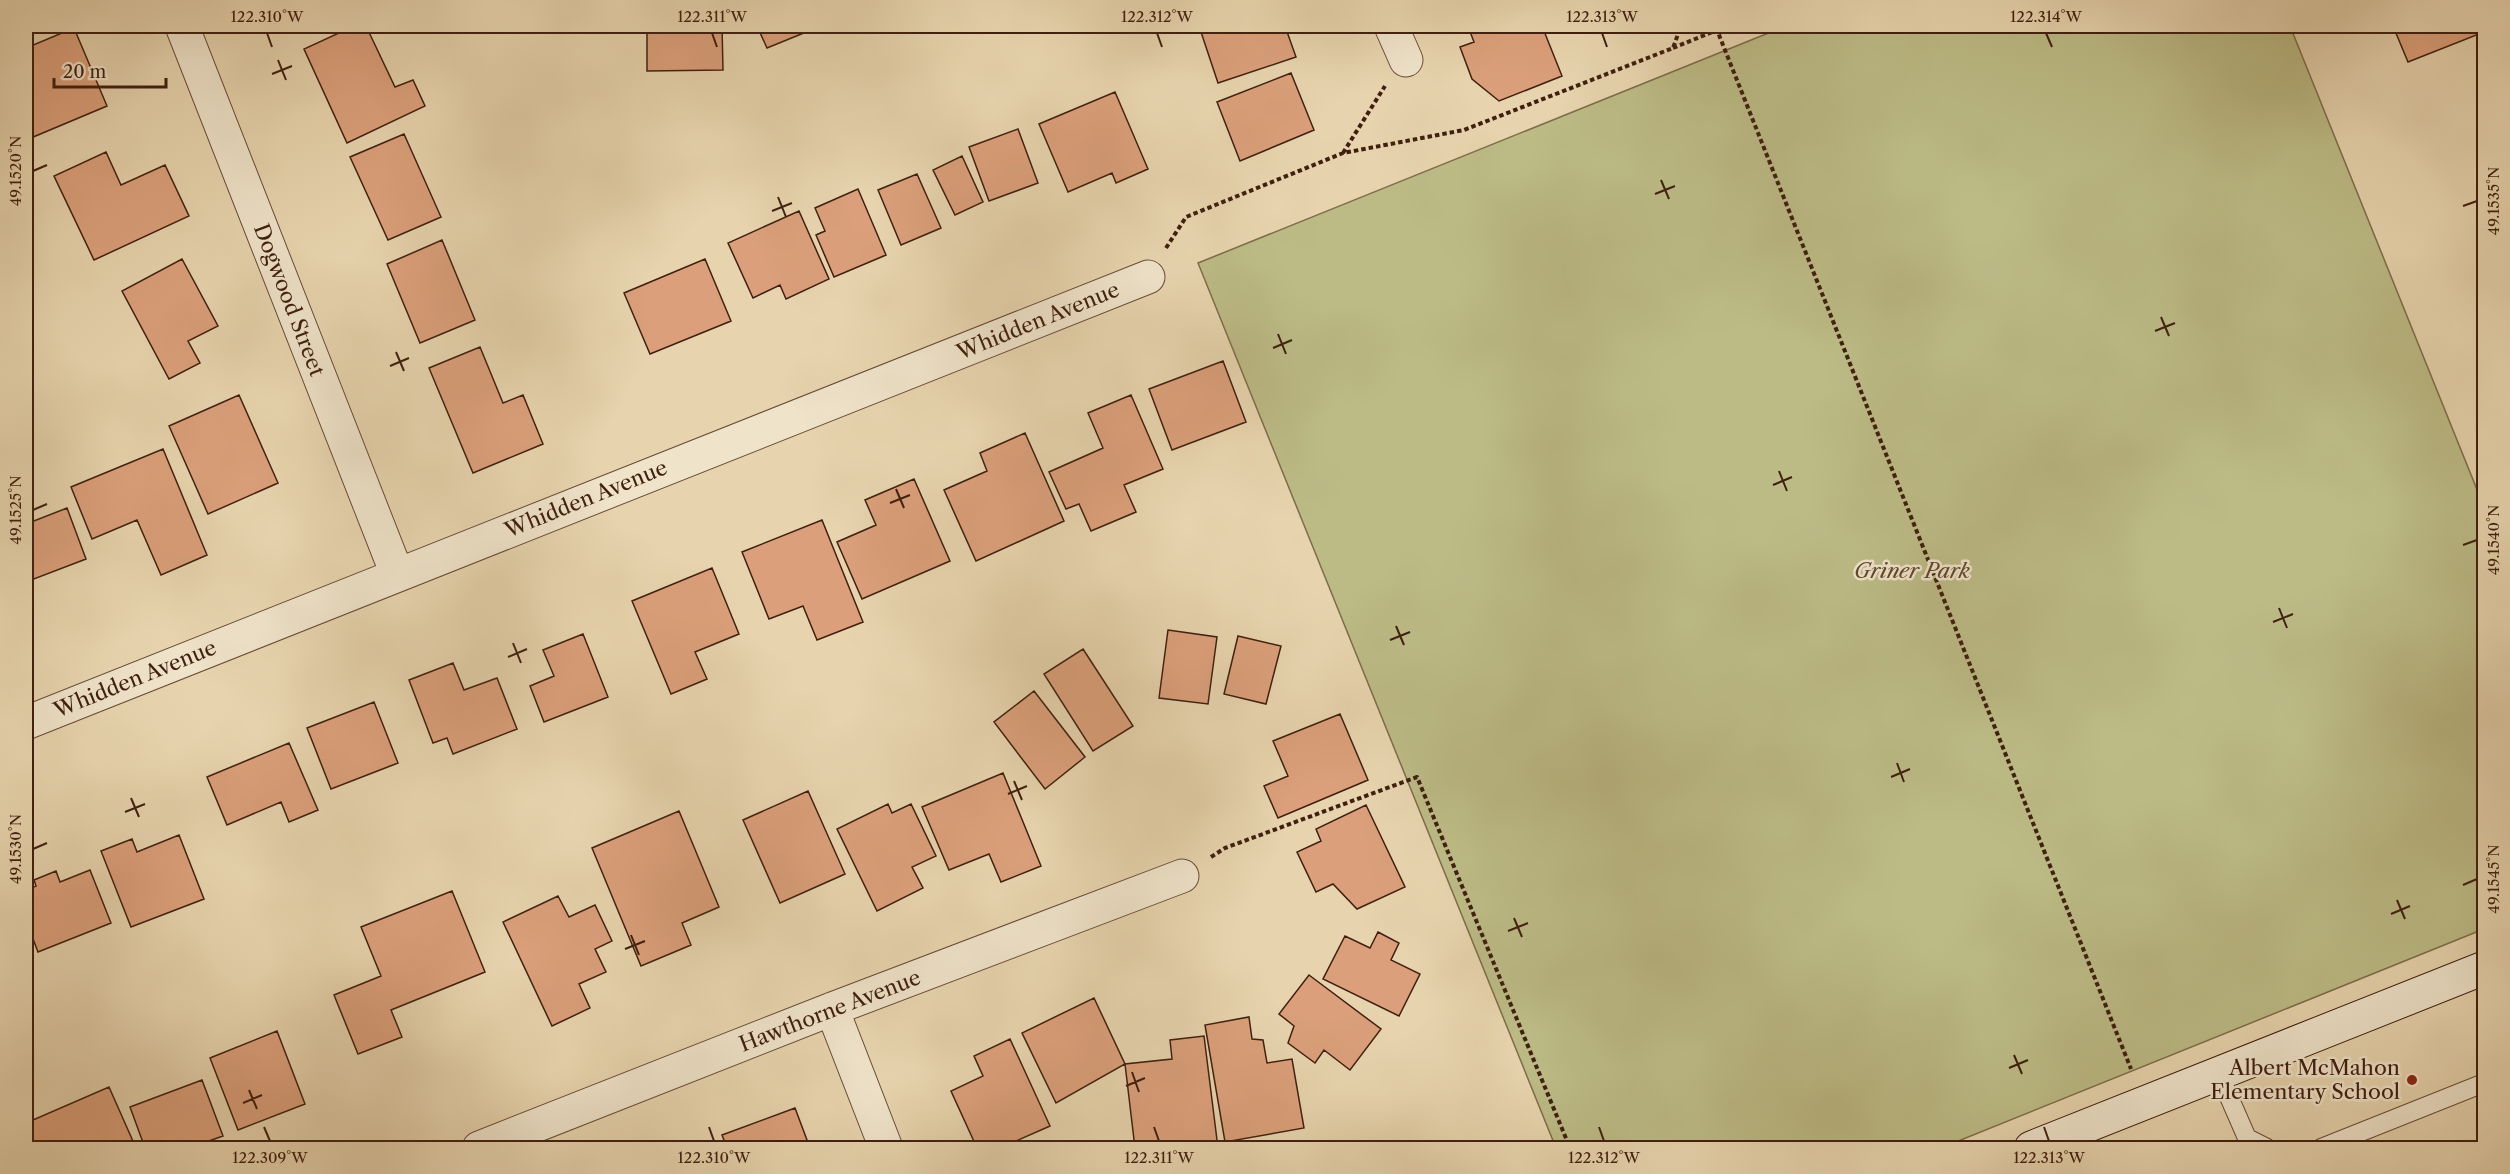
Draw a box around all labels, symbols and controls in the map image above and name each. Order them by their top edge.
text: 122.310°W [231,7,304,26]
text: 122.311°W [677,7,747,26]
text: 122.312°W [1121,7,1194,26]
text: 122.313°W [1566,7,1638,26]
text: 122.314°W [2010,7,2083,26]
scale bar [54,51,166,89]
text: 20 m [63,61,107,83]
text: 49.1520°N [6,136,25,206]
text: 49.1535°N [2484,167,2503,235]
street label: Dogwood Street [249,220,330,380]
street label: Whidden Avenue [952,277,1123,365]
street label: Whidden Avenue [500,455,671,543]
text: 49.1525°N [6,475,25,545]
text: 49.1540°N [2484,505,2503,575]
park label: Griner Park [1854,558,1970,583]
street label: Whidden Avenue [49,635,220,723]
text: 49.1530°N [6,814,25,884]
text: 49.1545°N [2484,844,2503,914]
street label: Hawthorne Avenue [736,964,924,1057]
place label: Albert McMahon Elementary School [2210,1055,2400,1104]
marker: Albert McMahon Elementary School [2405,1073,2419,1087]
text: 122.309°W [232,1148,308,1167]
text: 122.310°W [678,1148,751,1167]
text: 122.311°W [1124,1148,1194,1167]
text: 122.312°W [1568,1148,1641,1167]
text: 122.313°W [2013,1148,2085,1167]

